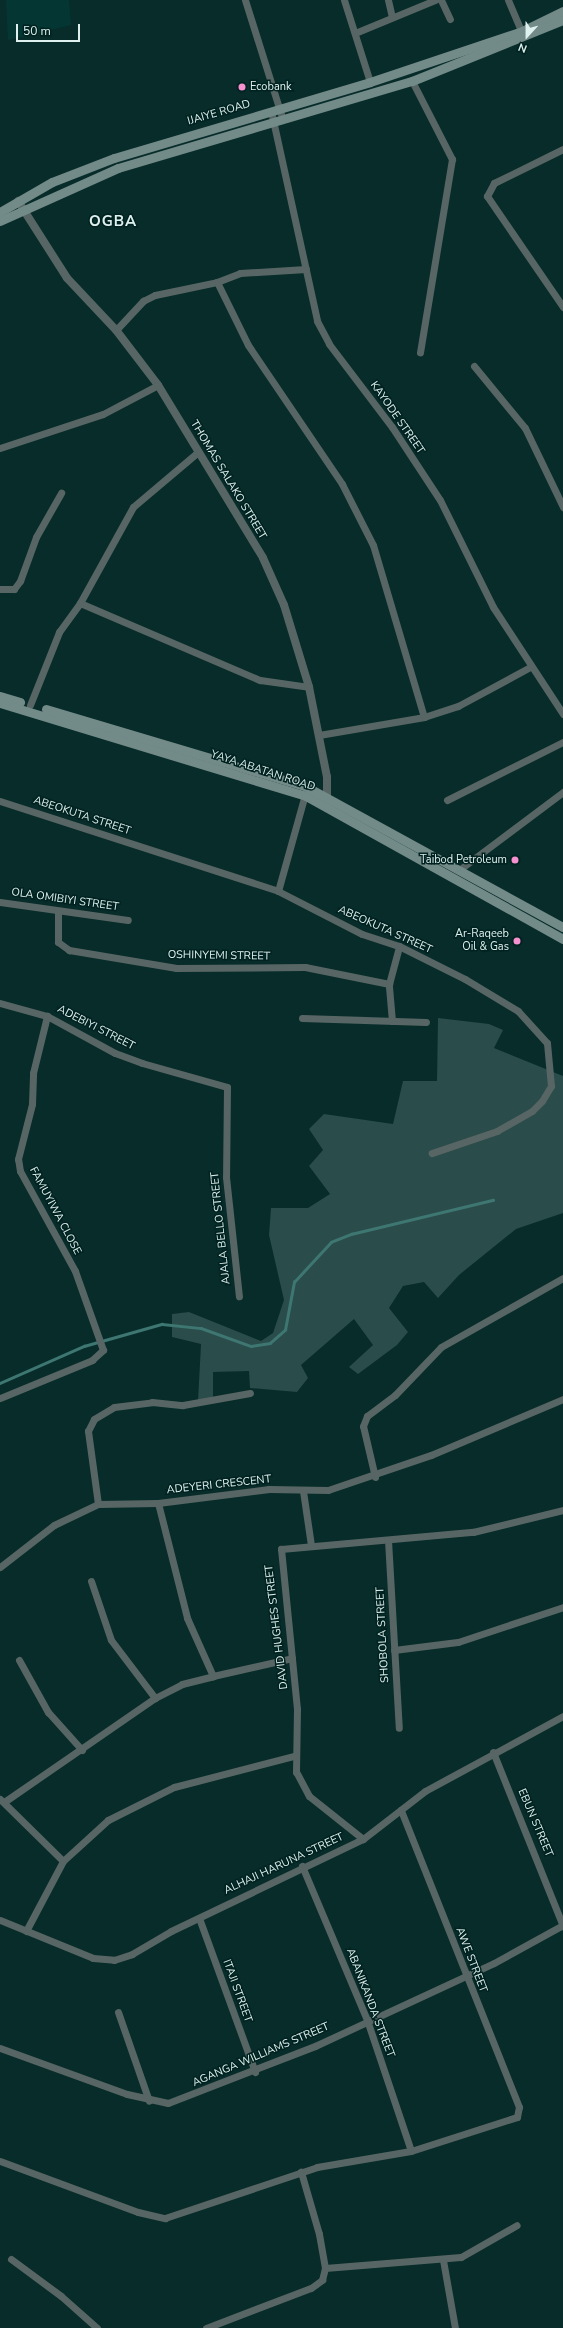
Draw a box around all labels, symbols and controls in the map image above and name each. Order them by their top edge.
scale bar [18,16,82,42]
north arrow [507,16,547,56]
text: 50 m [23,23,51,39]
text: N [516,39,529,56]
place label: Ecobank [250,80,291,94]
marker: Ecobank [237,82,247,92]
street label: IJAIYE ROAD [186,98,252,128]
district label: OGBA [89,213,137,231]
street label: KAYODE STREET [367,379,427,457]
street label: THOMAS SALAKO STREET [187,418,269,542]
street label: YAYA ABATAN ROAD [209,748,317,794]
street label: ABEOKUTA STREET [32,794,132,838]
place label: Taibod Petroleum [420,853,507,867]
marker: Taibod Petroleum [510,855,520,865]
street label: OLA OMIBIYI STREET [11,886,119,914]
street label: ABEOKUTA STREET [336,903,434,957]
place label: Ar-Raqeeb Oil & Gas [455,928,509,954]
marker: Ar-Raqeeb Oil & Gas [512,936,522,946]
street label: OSHINYEMI STREET [168,949,270,963]
street label: ADEBIYI STREET [55,1003,137,1053]
street label: FAMUYIWA CLOSE [26,1165,84,1257]
street label: AJALA BELLO STREET [209,1171,233,1285]
street label: ADEYERI CRESCENT [166,1473,272,1497]
street label: DAVID HUGHES STREET [263,1564,291,1690]
street label: SHOBOLA STREET [374,1587,392,1683]
street label: EBUN STREET [515,1787,555,1859]
street label: ALHAJI HARUNA STREET [222,1830,346,1898]
street label: AWE STREET [453,1926,489,1994]
street label: ABANIKANDA STREET [343,1947,397,2059]
street label: ITAJI STREET [220,1958,254,2024]
street label: AGANGA WILLIAMS STREET [191,2020,331,2090]

